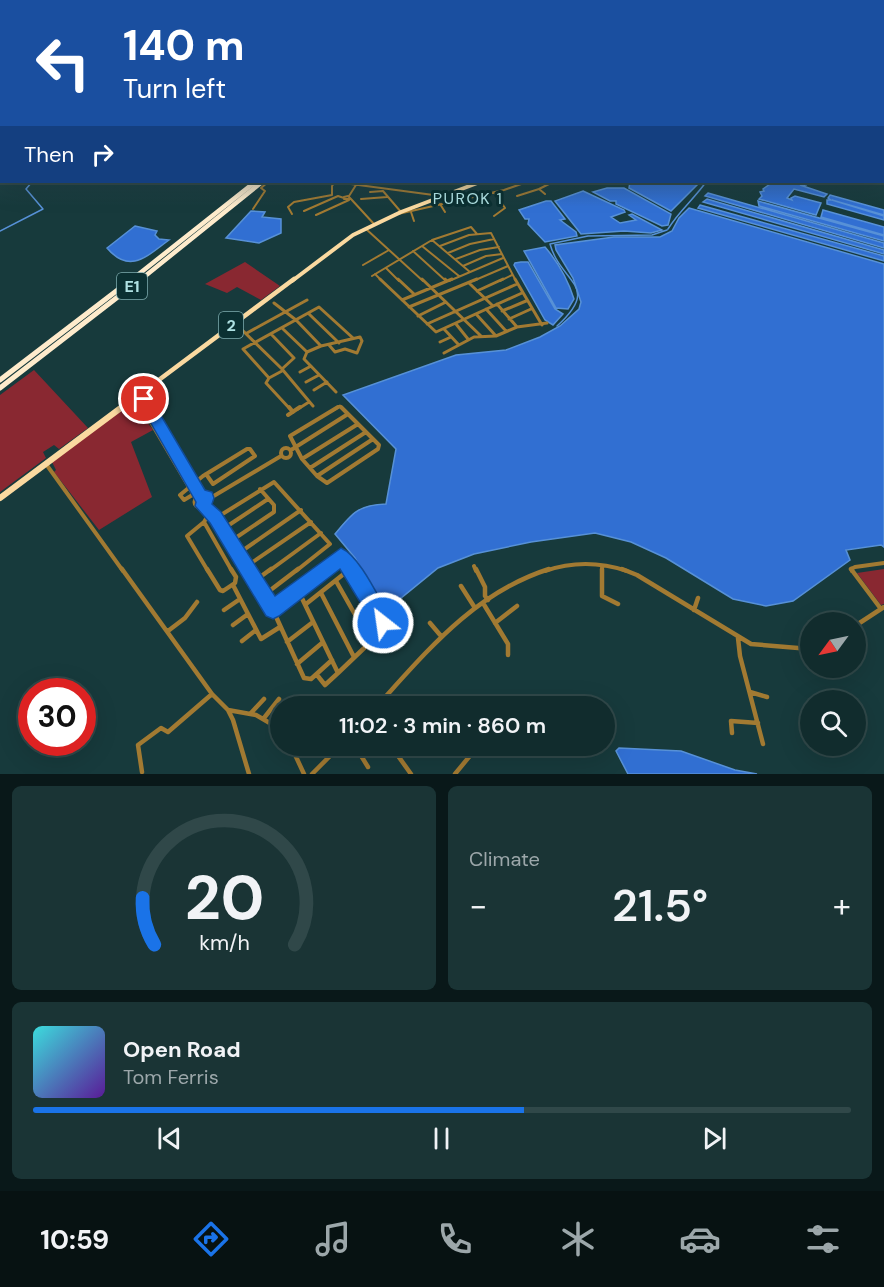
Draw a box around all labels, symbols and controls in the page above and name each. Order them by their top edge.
text: 140 m [123,18,245,73]
icon: left [24,24,102,102]
text: Turn left [123,71,226,106]
icon: right [86,138,119,171]
text: Then [24,140,74,169]
district label: PUROK 1 [433,188,503,209]
road number: E1 [117,273,147,299]
road number: 2 [219,312,243,338]
pin [118,373,169,424]
icon: arrive [127,382,160,415]
position arrow [351,591,415,655]
north arrow [800,612,866,678]
map controls [800,612,866,756]
speed limit sign: 30 [18,678,96,756]
button: search [800,690,866,756]
text: 11:02 · 3 min · 860 m [339,711,546,740]
text: Climate [469,846,540,872]
text: 20 [184,857,264,938]
text: 21.5° [612,876,708,935]
text: − [469,884,487,927]
text: + [833,884,851,927]
text: km/h [199,929,249,957]
text: Open Road [123,1035,241,1064]
text: Tom Ferris [123,1064,219,1090]
icon: previous [153,1122,186,1155]
icon: pause [425,1122,458,1155]
icon: next [698,1122,731,1155]
icon: directions [190,1218,232,1260]
icon: music [312,1218,354,1260]
icon: phone [434,1218,476,1260]
icon: climate [557,1218,599,1260]
icon: car [679,1218,721,1260]
icon: filters [802,1218,844,1260]
text: 10:59 [40,1222,109,1257]

